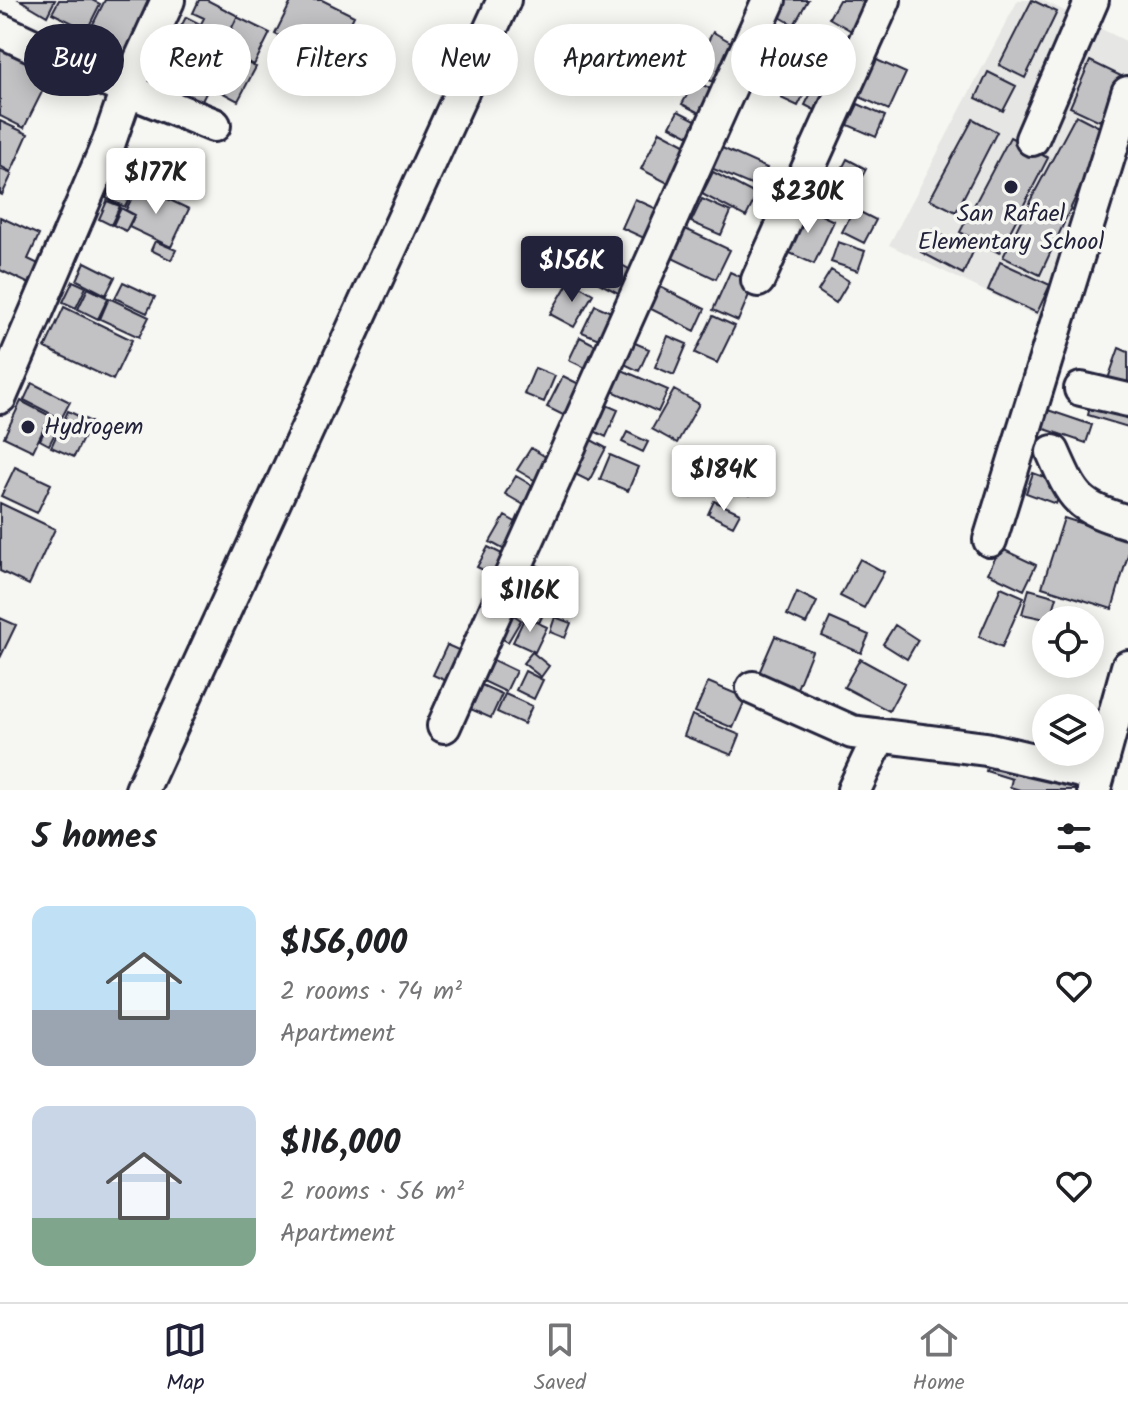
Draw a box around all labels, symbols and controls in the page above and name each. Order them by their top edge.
chip: Buy [24,24,124,96]
chip: Rent [140,24,251,96]
chip: Filters [267,24,396,96]
chip: New [412,24,518,96]
chip: Apartment [534,24,715,96]
chip: House [731,24,856,96]
pin: $177K [100,148,212,216]
text: $177K [124,153,188,195]
pin: $230K [752,167,864,235]
text: $230K [771,172,845,214]
marker: San Rafael Elementary School [1002,178,1020,196]
place label: San Rafael Elementary School [918,195,1104,262]
pin: $156K [516,236,628,304]
text: $156K [539,241,605,283]
place label: Hydrogem [44,408,143,447]
marker: Hydrogem [19,418,37,436]
pin: $184K [668,445,780,513]
text: $184K [690,450,758,492]
pin: $116K [474,566,586,634]
text: $116K [500,571,560,613]
map controls [1032,606,1104,766]
button: locate [1032,606,1104,678]
button: layers [1032,694,1104,766]
text: 5 homes [32,811,157,865]
icon: filters [1052,816,1096,860]
text: $156,000 [280,917,407,971]
icon: home [96,938,192,1034]
icon: heart [1052,964,1096,1008]
text: 2 rooms · 74 m² [280,971,462,1013]
text: Apartment [280,1013,395,1055]
text: $116,000 [280,1117,400,1171]
icon: home [96,1138,192,1234]
icon: heart [1052,1164,1096,1208]
text: 2 rooms · 56 m² [280,1171,464,1213]
text: Apartment [280,1213,395,1255]
tab: Map [163,1318,207,1401]
tab: Saved [534,1318,586,1401]
tab: Home [913,1318,965,1401]

